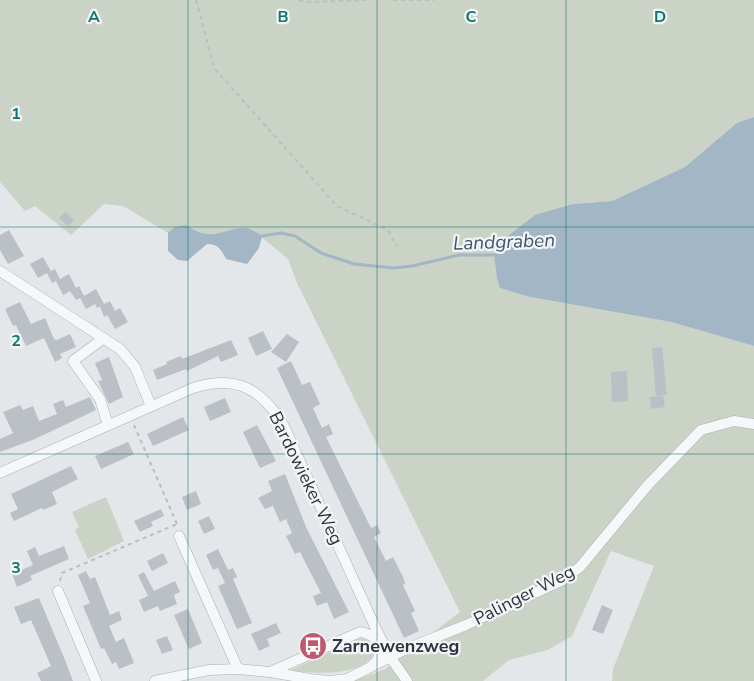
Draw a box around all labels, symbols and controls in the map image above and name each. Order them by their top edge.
text: A [88,6,100,28]
text: B [277,6,289,28]
text: C [466,6,477,28]
text: D [654,6,666,28]
text: 1 [11,103,21,125]
water label: Landgraben [452,227,556,257]
text: 2 [11,330,21,352]
street label: Bardowieker Weg [263,407,349,549]
text: 3 [11,557,21,579]
street label: Palinger Weg [469,559,579,631]
bus stop icon: Zarnewenzweg [298,631,328,661]
place label: Zarnewenzweg [332,634,459,658]

